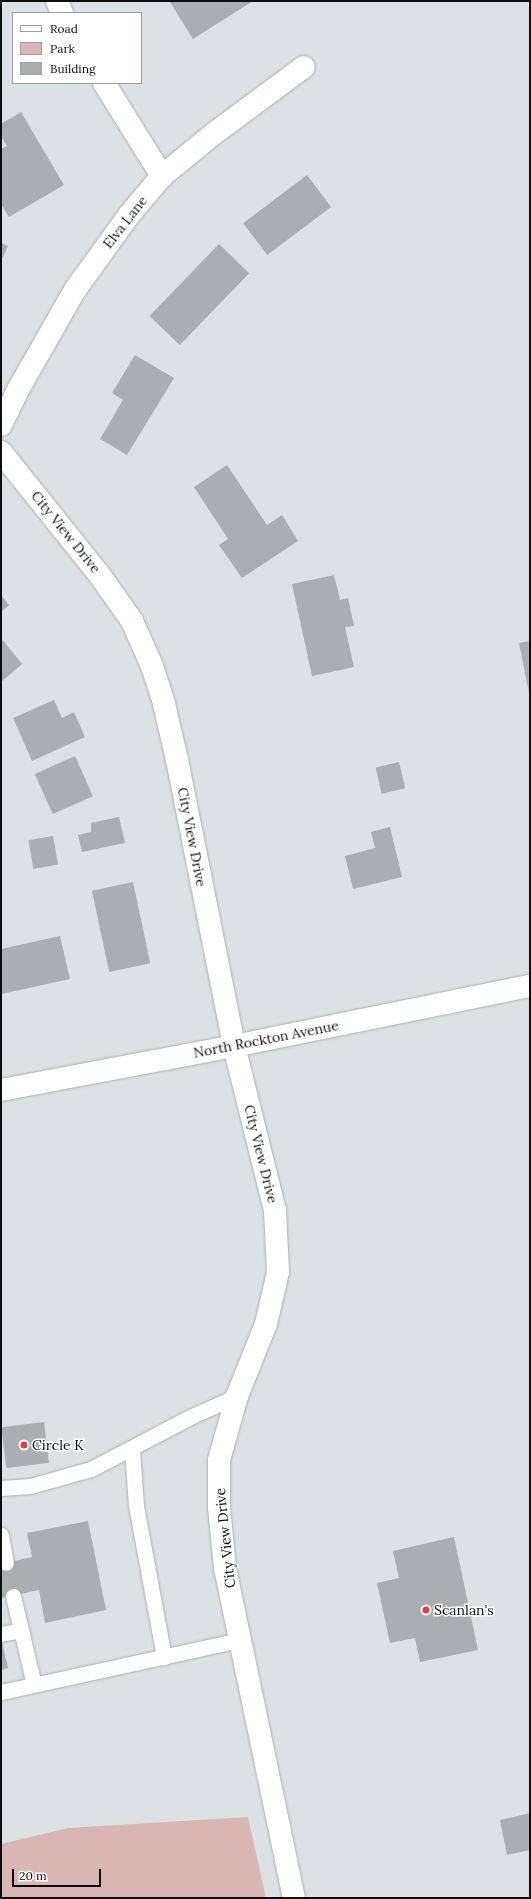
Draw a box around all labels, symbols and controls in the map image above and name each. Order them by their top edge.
legend [12,12,142,84]
text: Road [50,21,78,36]
text: Park [50,41,75,56]
text: Building [50,61,96,76]
street label: Elva Lane [99,192,151,252]
street label: City View Drive [28,488,104,576]
street label: City View Drive [174,786,210,888]
street label: North Rockton Avenue [192,1017,340,1061]
street label: City View Drive [241,1103,281,1205]
place label: Circle K [32,1437,84,1453]
marker: Circle K [19,1440,29,1450]
street label: City View Drive [211,1487,239,1589]
place label: Scanlan's [434,1602,494,1618]
marker: Scanlan's [421,1605,431,1615]
scale bar [14,1861,103,1887]
text: 20 m [19,1868,47,1883]

